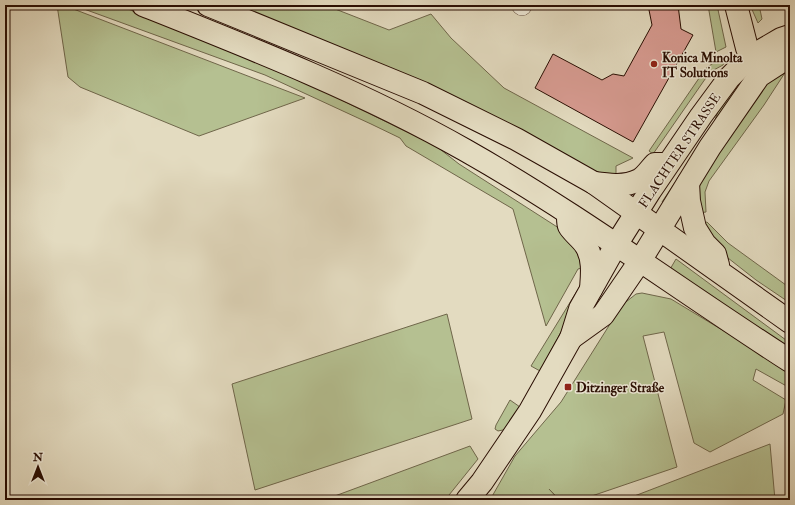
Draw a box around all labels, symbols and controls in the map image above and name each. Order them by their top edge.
place label: Konica Minolta IT Solutions [662,50,743,81]
marker: Konica Minolta IT Solutions [649,59,659,69]
street label: FLACHTER STRASSE [635,90,724,211]
place label: Ditzinger Straße [576,380,665,397]
marker: Ditzinger Straße [563,382,573,392]
north arrow [18,447,58,487]
text: N [32,451,44,464]

